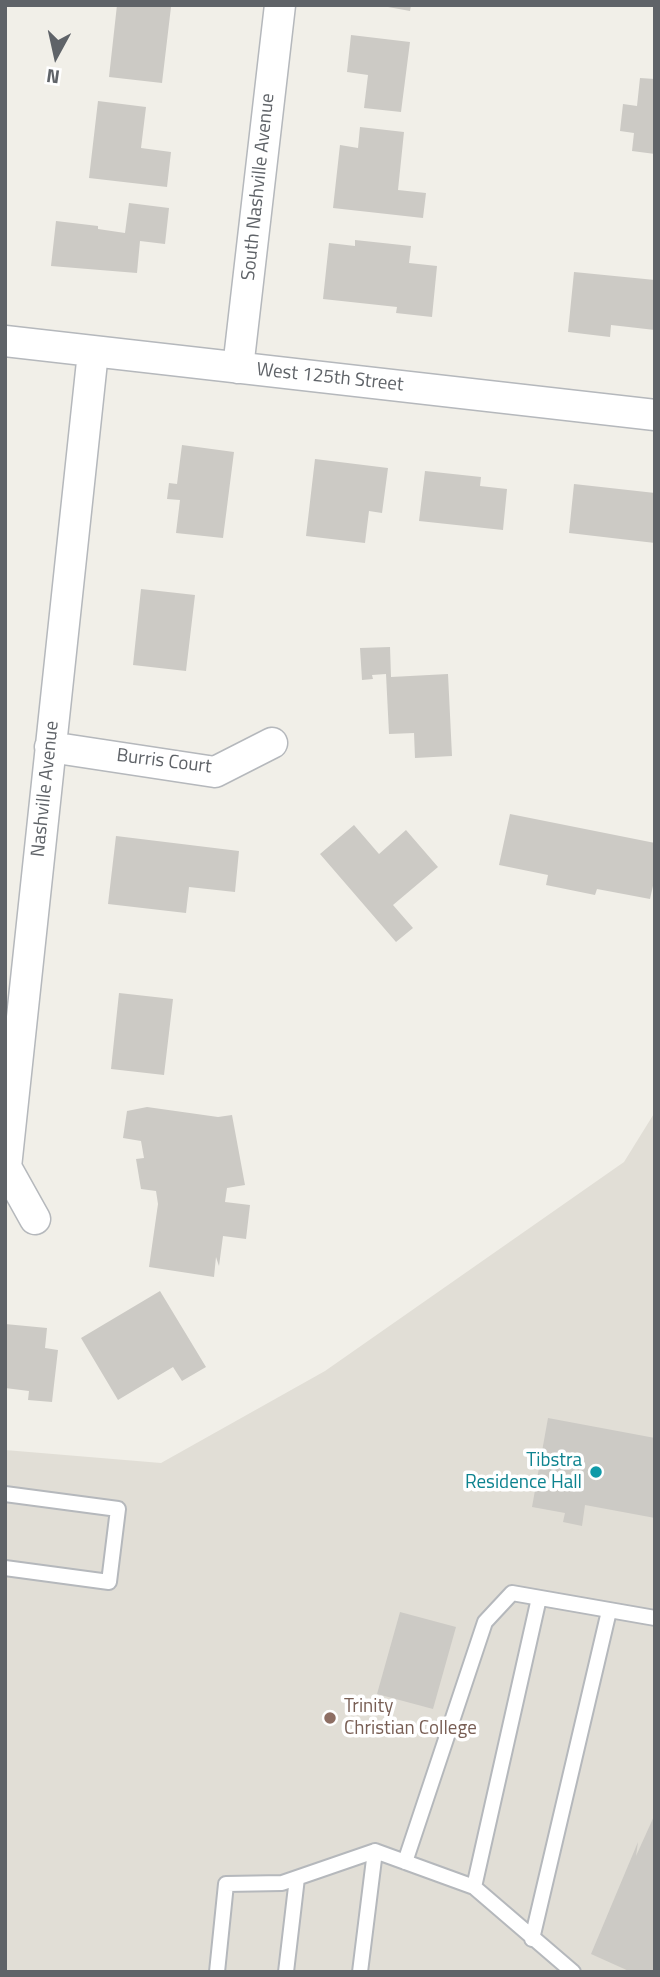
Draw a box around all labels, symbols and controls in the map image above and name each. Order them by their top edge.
north arrow [21,21,91,91]
text: N [44,62,62,93]
street label: South Nashville Avenue [238,92,280,282]
street label: West 125th Street [255,359,405,397]
street label: Nashville Avenue [28,720,64,858]
street label: Burris Court [115,745,213,779]
place label: Tibstra Residence Hall [465,1450,582,1494]
marker: Tibstra Residence Hall [588,1464,604,1480]
place label: Trinity Christian College [344,1696,477,1740]
marker: Trinity Christian College [322,1710,338,1726]

